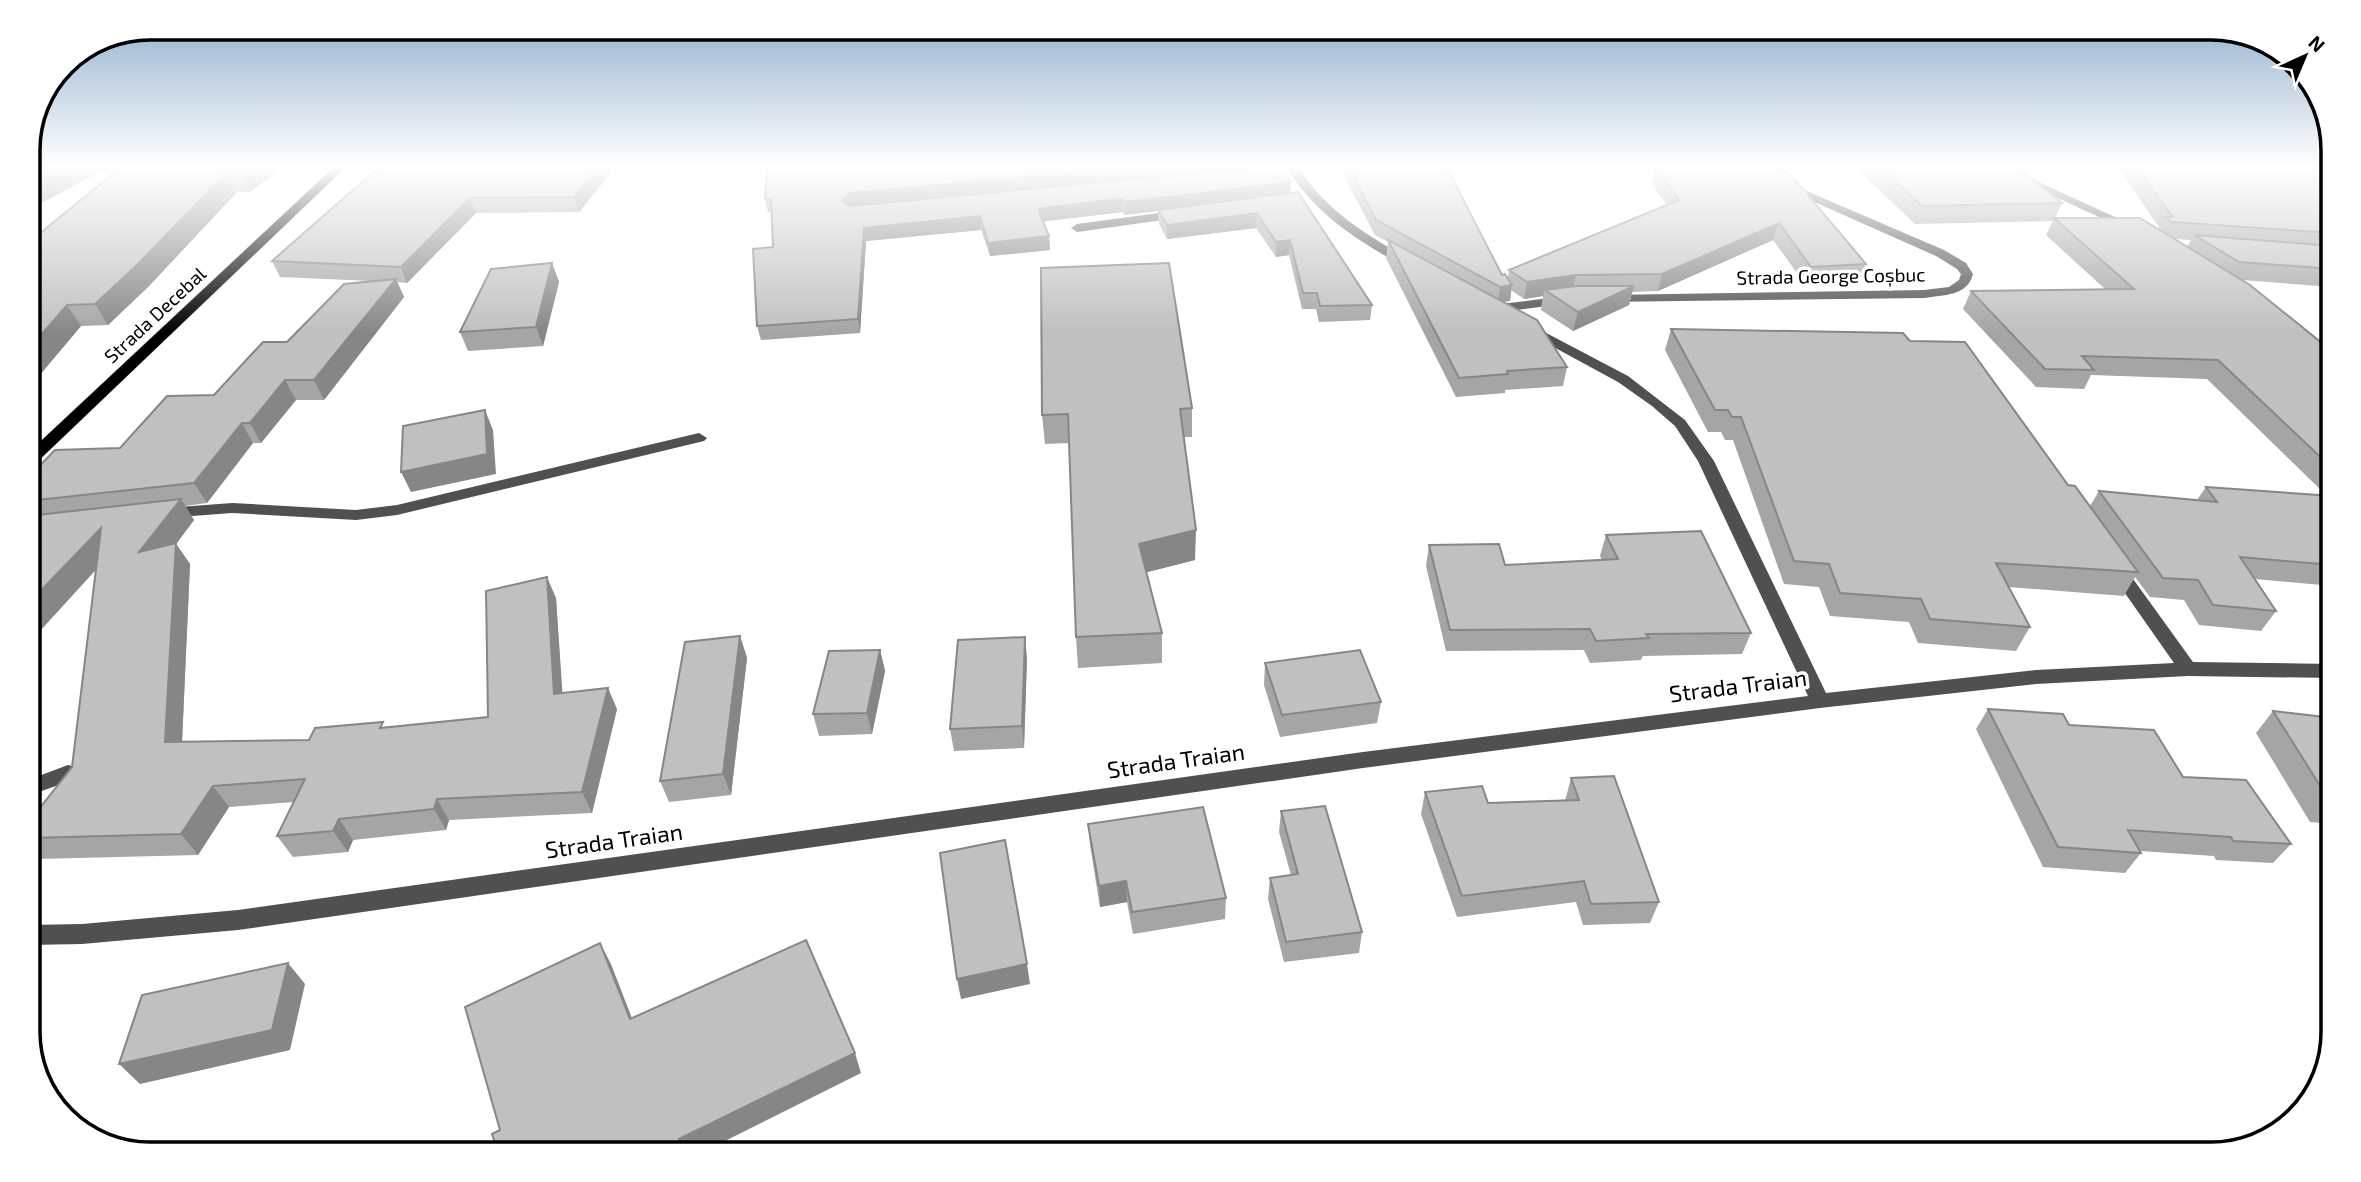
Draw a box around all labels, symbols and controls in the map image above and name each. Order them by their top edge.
north arrow [2270,21,2340,91]
text: N [2304,30,2330,56]
street label: Strada Decebal [99,262,210,368]
street label: Strada George Coșbuc [1736,262,1926,291]
street label: Strada Traian [1667,663,1808,707]
street label: Strada Traian [1105,737,1246,784]
street label: Strada Traian [543,817,684,864]

